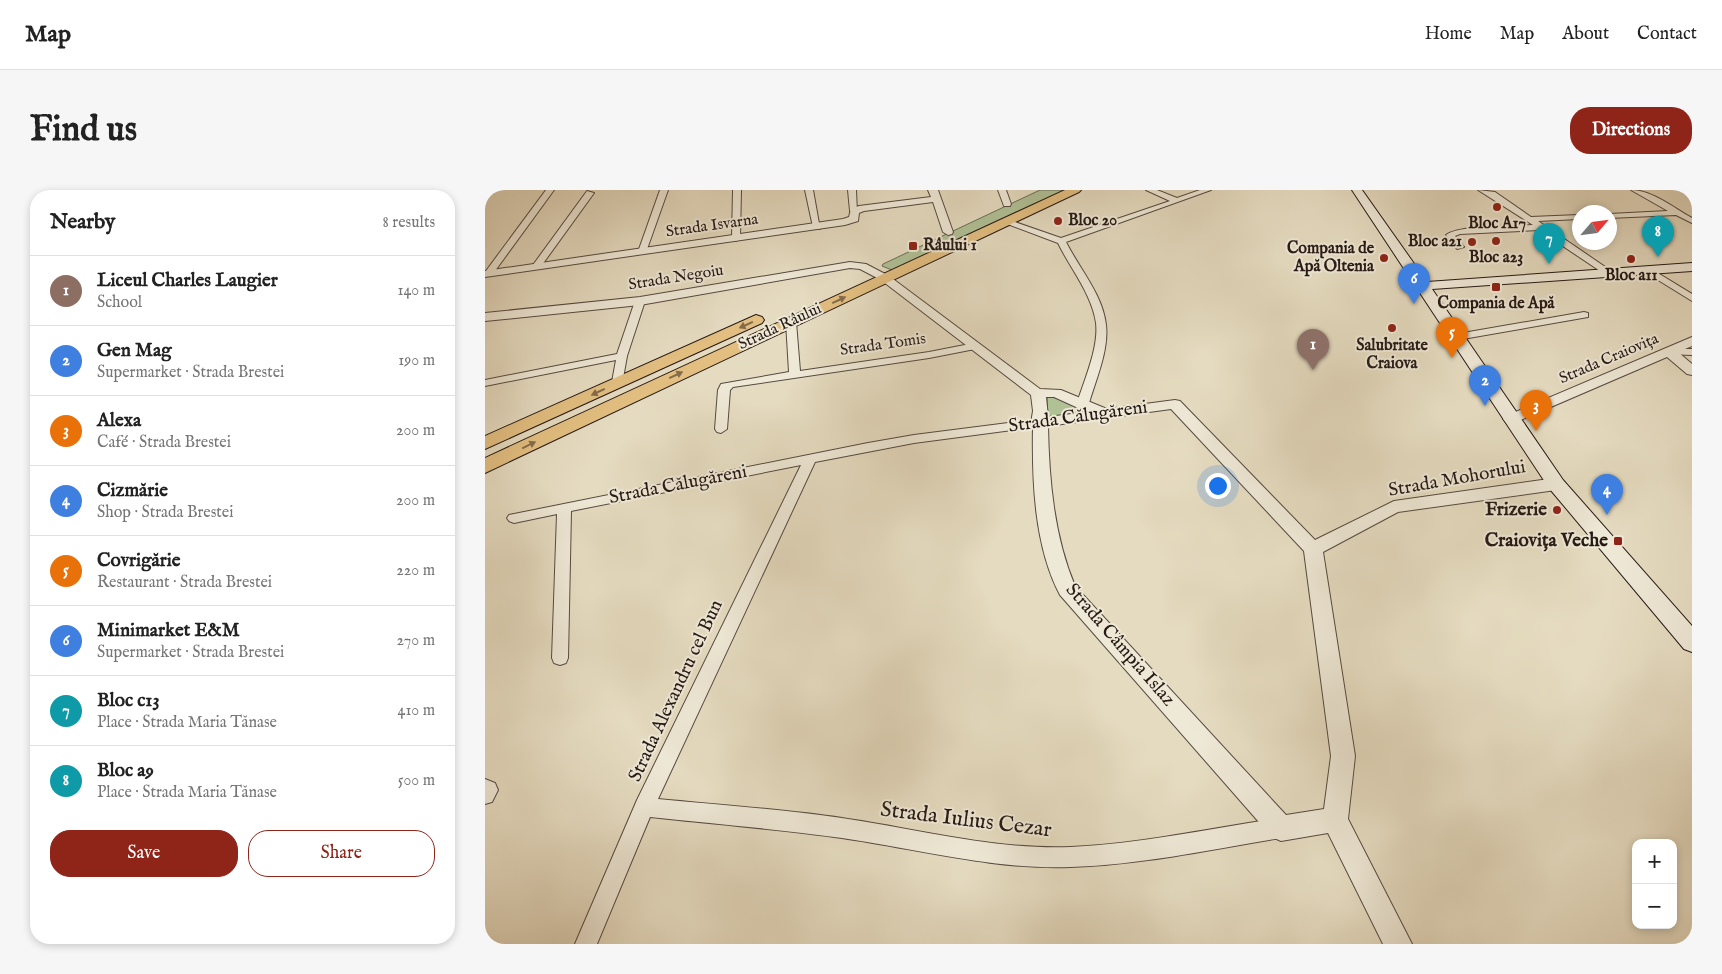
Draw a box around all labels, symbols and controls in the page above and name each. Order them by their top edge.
text: Map [25,19,71,50]
text: Home [1425,23,1472,46]
text: Map [1500,23,1534,46]
text: About [1562,23,1609,46]
text: Contact [1637,23,1697,46]
button: Directions [1570,107,1692,154]
text: Find us [30,108,137,153]
marker: Bloc A17 [1491,201,1503,213]
north arrow [1572,205,1617,250]
text: Nearby [50,209,115,236]
street label: Strada Isvarna [664,210,760,242]
place label: Bloc 20 [1068,211,1117,231]
text: 8 results [383,213,435,233]
place label: Bloc A17 [1468,214,1526,234]
marker: Bloc 20 [1052,215,1064,227]
pin: 8 [1642,216,1674,257]
pin: 7 [1533,223,1565,264]
place label: Bloc a21 [1408,232,1462,252]
marker: Bloc a23 [1490,235,1502,247]
place label: Râului 1 [923,236,977,256]
marker: Bloc a21 [1466,236,1478,248]
place label: Compania de Apă Oltenia [1287,239,1375,277]
marker: Râului 1 [907,240,919,252]
place label: Bloc a23 [1469,248,1523,268]
marker: Compania de Apă Oltenia [1378,252,1390,264]
marker: Bloc a11 [1625,253,1637,265]
street label: Strada Negoiu [627,261,725,295]
pin: 6 [1398,263,1430,304]
place label: Bloc a11 [1605,266,1657,286]
text: Liceul Charles Laugier [97,269,278,293]
text: 1 [63,281,69,301]
text: 140 m [397,281,435,301]
marker: Compania de Apă [1490,281,1502,293]
text: School [97,293,142,313]
place label: Compania de Apă [1438,294,1556,314]
one-way arrow [832,295,846,303]
street label: Strada Râului [735,299,825,355]
pin: 5 [1436,317,1468,358]
one-way arrow [739,321,753,329]
marker: Salubritate Craiova [1386,322,1398,334]
street label: Strada Tomis [839,329,928,361]
pin: 1 [1297,329,1329,370]
street label: Strada Craiovița [1556,329,1662,389]
place label: Salubritate Craiova [1356,336,1428,374]
text: Gen Mag [97,339,171,363]
text: 2 [62,351,70,371]
text: 190 m [398,351,435,371]
text: Supermarket · Strada Brestei [97,363,284,383]
pin: 2 [1469,365,1501,406]
one-way arrow [669,371,683,379]
one-way arrow [591,388,605,396]
pin: 3 [1520,390,1552,431]
street label: Strada Călugăreni [1007,395,1149,439]
text: Alexa [97,409,141,433]
text: 3 [63,421,69,441]
text: 200 m [396,421,435,441]
text: Café · Strada Brestei [97,433,231,453]
one-way arrow [522,441,536,449]
street label: Strada Mohorului [1387,455,1527,503]
street label: Strada Călugăreni [607,460,749,510]
your location [1205,473,1231,499]
pin: 4 [1591,474,1623,515]
text: Cizmărie [97,479,168,503]
text: 4 [62,491,70,511]
text: 200 m [396,491,435,511]
place label: Frizerie [1485,498,1547,522]
text: Shop · Strada Brestei [97,503,233,523]
marker: Frizerie [1551,504,1563,516]
place label: Craiovița Veche [1485,529,1608,553]
marker: Craiovița Veche [1612,535,1624,547]
text: Covrigărie [97,549,180,573]
text: 5 [63,561,69,581]
text: 220 m [396,561,435,581]
text: Restaurant · Strada Brestei [97,573,272,593]
street label: Strada Câmpia Islaz [1060,579,1180,712]
street label: Strada Alexandru cel Bun [623,596,729,786]
text: Minimarket E&M [97,619,240,643]
text: 6 [63,631,69,651]
text: 270 m [396,631,435,651]
text: Supermarket · Strada Brestei [97,643,284,663]
text: Bloc c13 [97,689,160,713]
text: 7 [62,701,70,721]
text: 410 m [398,701,435,721]
text: Place · Strada Maria Tănase [97,713,277,733]
text: Bloc a9 [97,759,154,783]
text: 8 [63,771,69,791]
text: 500 m [398,771,435,791]
text: Place · Strada Maria Tănase [97,783,277,803]
street label: Strada Iulius Cezar [879,796,1053,844]
button: Save [50,830,238,877]
button: Share [248,830,435,877]
map controls [1632,839,1677,929]
button: + [1632,839,1677,884]
button: − [1632,884,1677,929]

